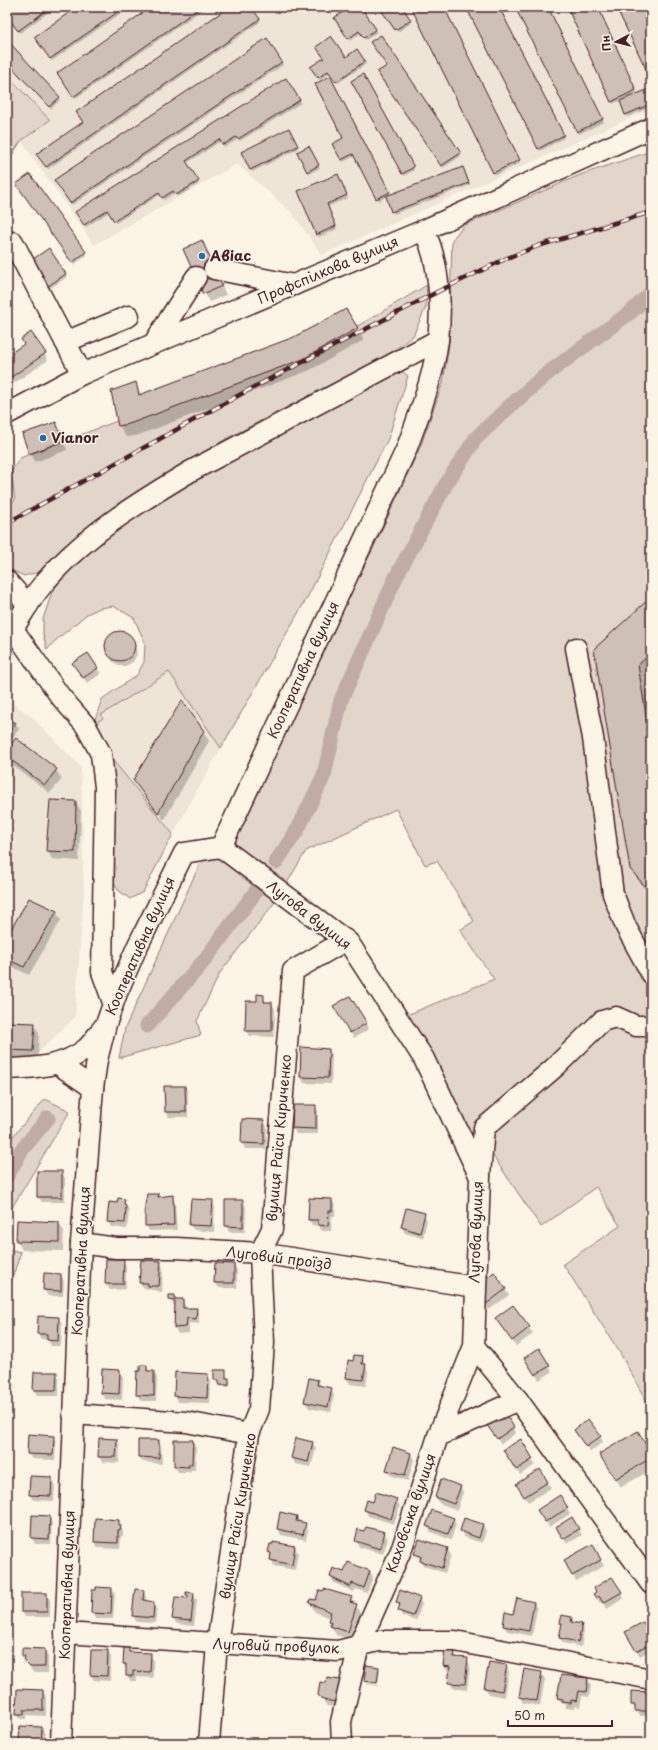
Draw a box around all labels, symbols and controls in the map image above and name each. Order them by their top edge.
north arrow [596,22,636,62]
text: Пн [596,34,615,52]
street label: Профспілкова вулиця [254,230,402,309]
place label: Авіас [209,245,252,266]
marker: Авіас [197,251,207,261]
place label: Vianor [51,427,99,448]
marker: Vianor [38,433,48,443]
street label: Кооперативна вулиця [261,598,344,742]
street label: Кооперативна вулиця [100,873,180,1018]
street label: Лугова вулиця [263,875,356,954]
street label: вулиця Раїси Кириченко [261,1053,296,1223]
street label: Лугова вулиця [463,1181,488,1283]
street label: Кооперативна вулиця [66,1186,95,1336]
street label: Луговий проїзд [225,1241,333,1274]
street label: вулиця Раїси Кириченко [214,1431,261,1601]
street label: Каховська вулиця [380,1450,441,1575]
street label: Кооперативна вулиця [53,1510,80,1660]
street label: Луговий провулок [212,1633,340,1658]
scale bar [508,1702,612,1728]
text: 50 m [514,1706,545,1724]

